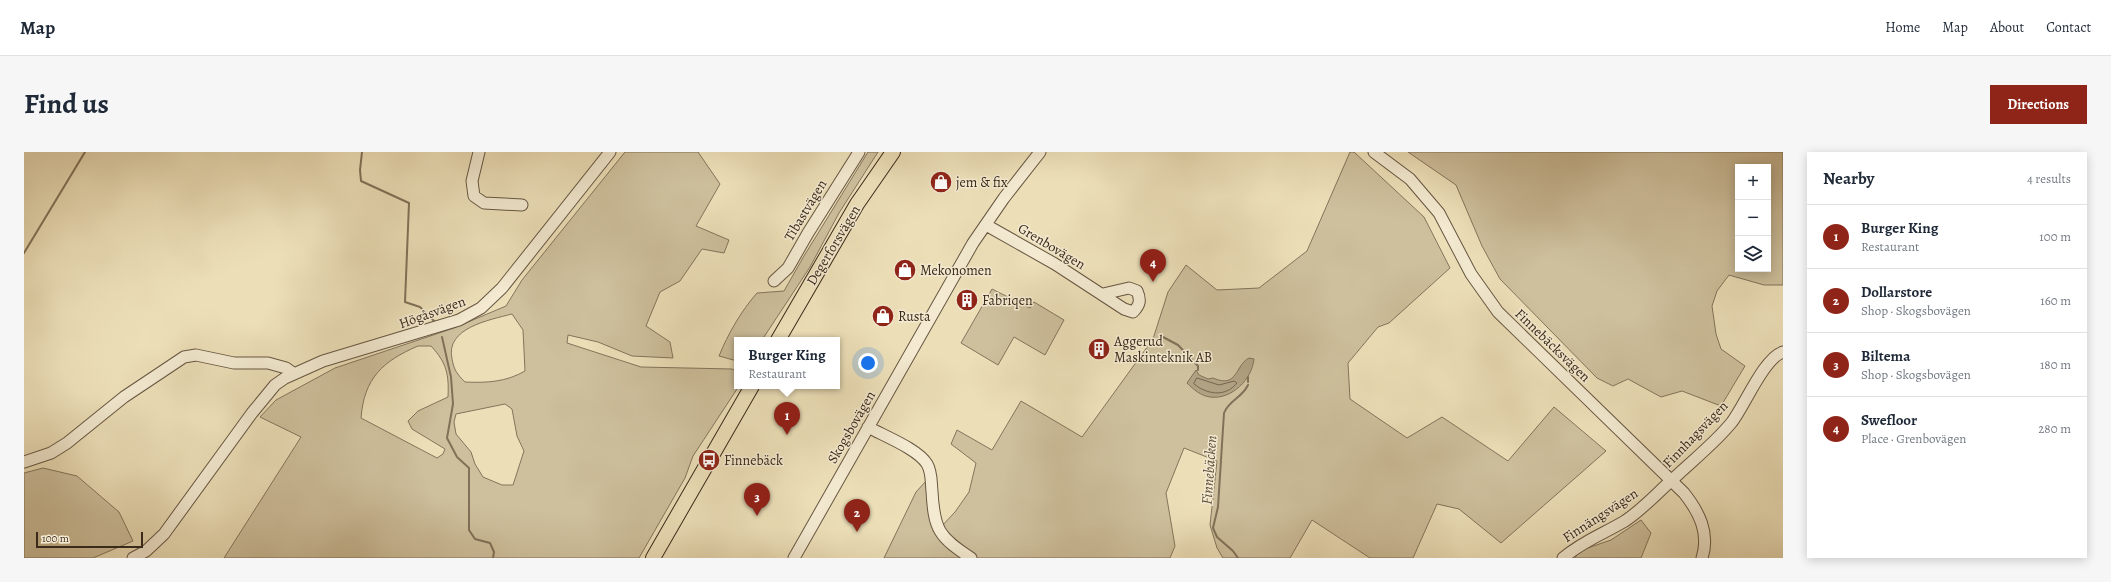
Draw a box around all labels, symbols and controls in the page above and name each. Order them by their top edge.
text: Map [20,15,55,41]
text: Home [1885,18,1920,37]
text: Map [1942,18,1968,37]
text: About [1990,18,2024,37]
text: Contact [2046,18,2091,37]
text: Find us [24,85,109,123]
button: Directions [1990,85,2087,124]
map controls [1735,164,1771,272]
button: + [1735,164,1771,200]
text: Nearby [1823,167,1874,190]
shop icon: jem & fix [928,169,954,195]
text: 4 results [2027,170,2071,187]
place label: jem & fix [956,173,1008,192]
street label: Tibastvägen [780,176,831,245]
button: − [1735,200,1771,236]
street label: Degerforsvägen [802,201,865,289]
text: Burger King [1861,218,1938,238]
street label: Grenbovägen [1014,219,1089,274]
text: 1 [1834,228,1838,245]
text: 100 m [2039,228,2071,245]
button: layers [1735,236,1771,272]
text: Restaurant [1861,238,1919,255]
pin: 4 [1140,249,1166,282]
shop icon: Mekonomen [892,257,918,283]
place label: Mekonomen [920,261,992,280]
text: Dollarstore [1861,282,1932,302]
building icon: Fabriqen [954,287,980,313]
place label: Fabriqen [982,291,1033,310]
street label: Högåsvägen [396,292,468,333]
text: 2 [1833,292,1839,309]
text: 160 m [2040,292,2071,309]
text: Shop · Skogsbovägen [1861,302,1971,319]
shop icon: Rusta [870,303,896,329]
street label: Finnebäcksvägen [1511,304,1595,386]
place label: Rusta [898,307,931,326]
place label: Aggerud Maskinteknik AB [1113,332,1212,367]
building icon: Aggerud Maskinteknik AB [1086,336,1112,362]
popup [734,337,840,389]
text: Burger King [748,345,826,365]
text: Biltema [1861,346,1910,366]
your location [858,353,878,373]
text: 3 [1833,356,1839,373]
text: 180 m [2040,356,2071,373]
text: Restaurant [748,365,807,382]
text: Shop · Skogsbovägen [1861,366,1971,383]
street label: Skogsbovägen [823,387,880,467]
street label: Finnhagsvägen [1659,396,1732,472]
pin: 1 [774,402,800,435]
text: Swefloor [1861,410,1917,430]
text: 4 [1833,420,1839,437]
text: 280 m [2038,420,2071,437]
text: Place · Grenbovägen [1861,430,1966,447]
water label: Finnebäcken [1197,435,1221,505]
bus stop icon: Finnebäck [696,447,722,473]
place label: Finnebäck [724,451,783,470]
pin: 3 [744,483,770,516]
street label: Finnängsvägen [1559,484,1642,547]
pin: 2 [844,499,870,532]
scale bar [36,530,143,549]
text: 100 m [42,531,69,546]

